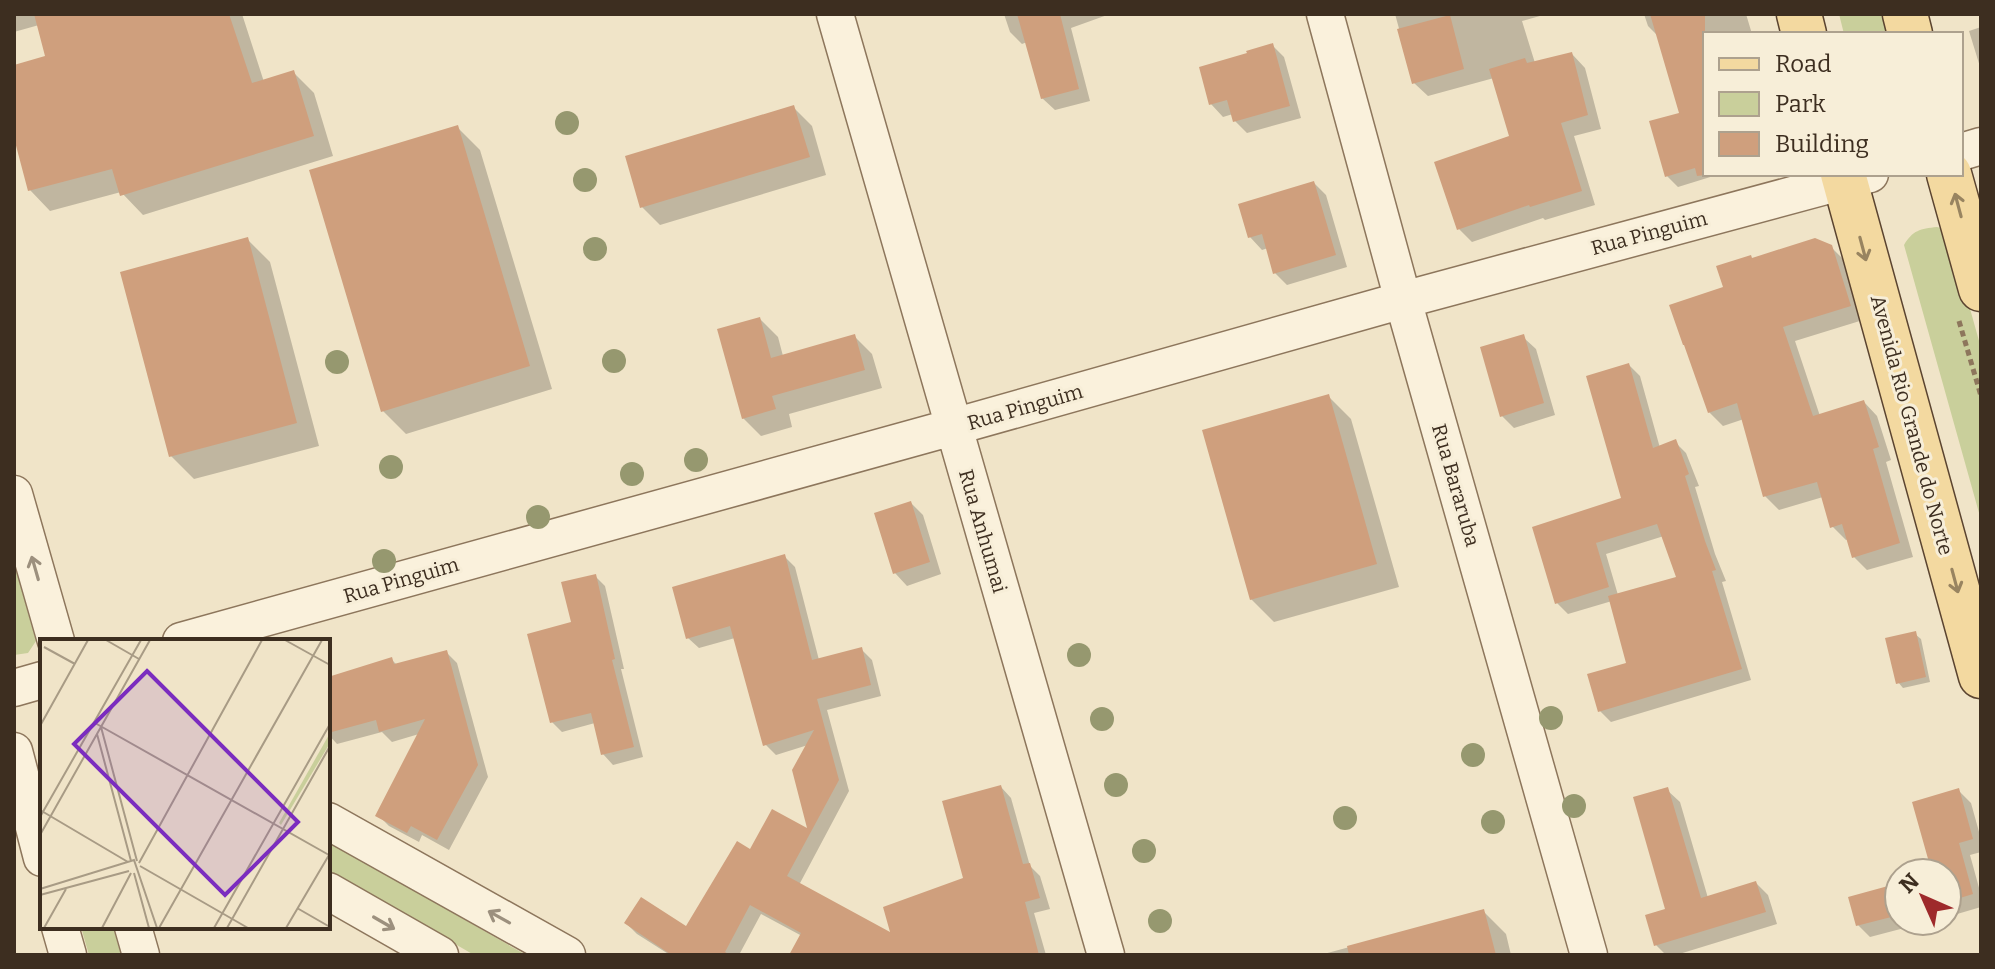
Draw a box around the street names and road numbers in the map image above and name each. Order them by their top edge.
street label: Rua Pinguim [1588,206,1710,260]
street label: Avenida Rio Grande do Norte [1866,292,1958,558]
street label: Rua Pinguim [964,379,1086,435]
street label: Rua Bararuba [1427,421,1485,549]
street label: Rua Anhumai [954,466,1012,596]
street label: Rua Pinguim [340,552,462,608]

